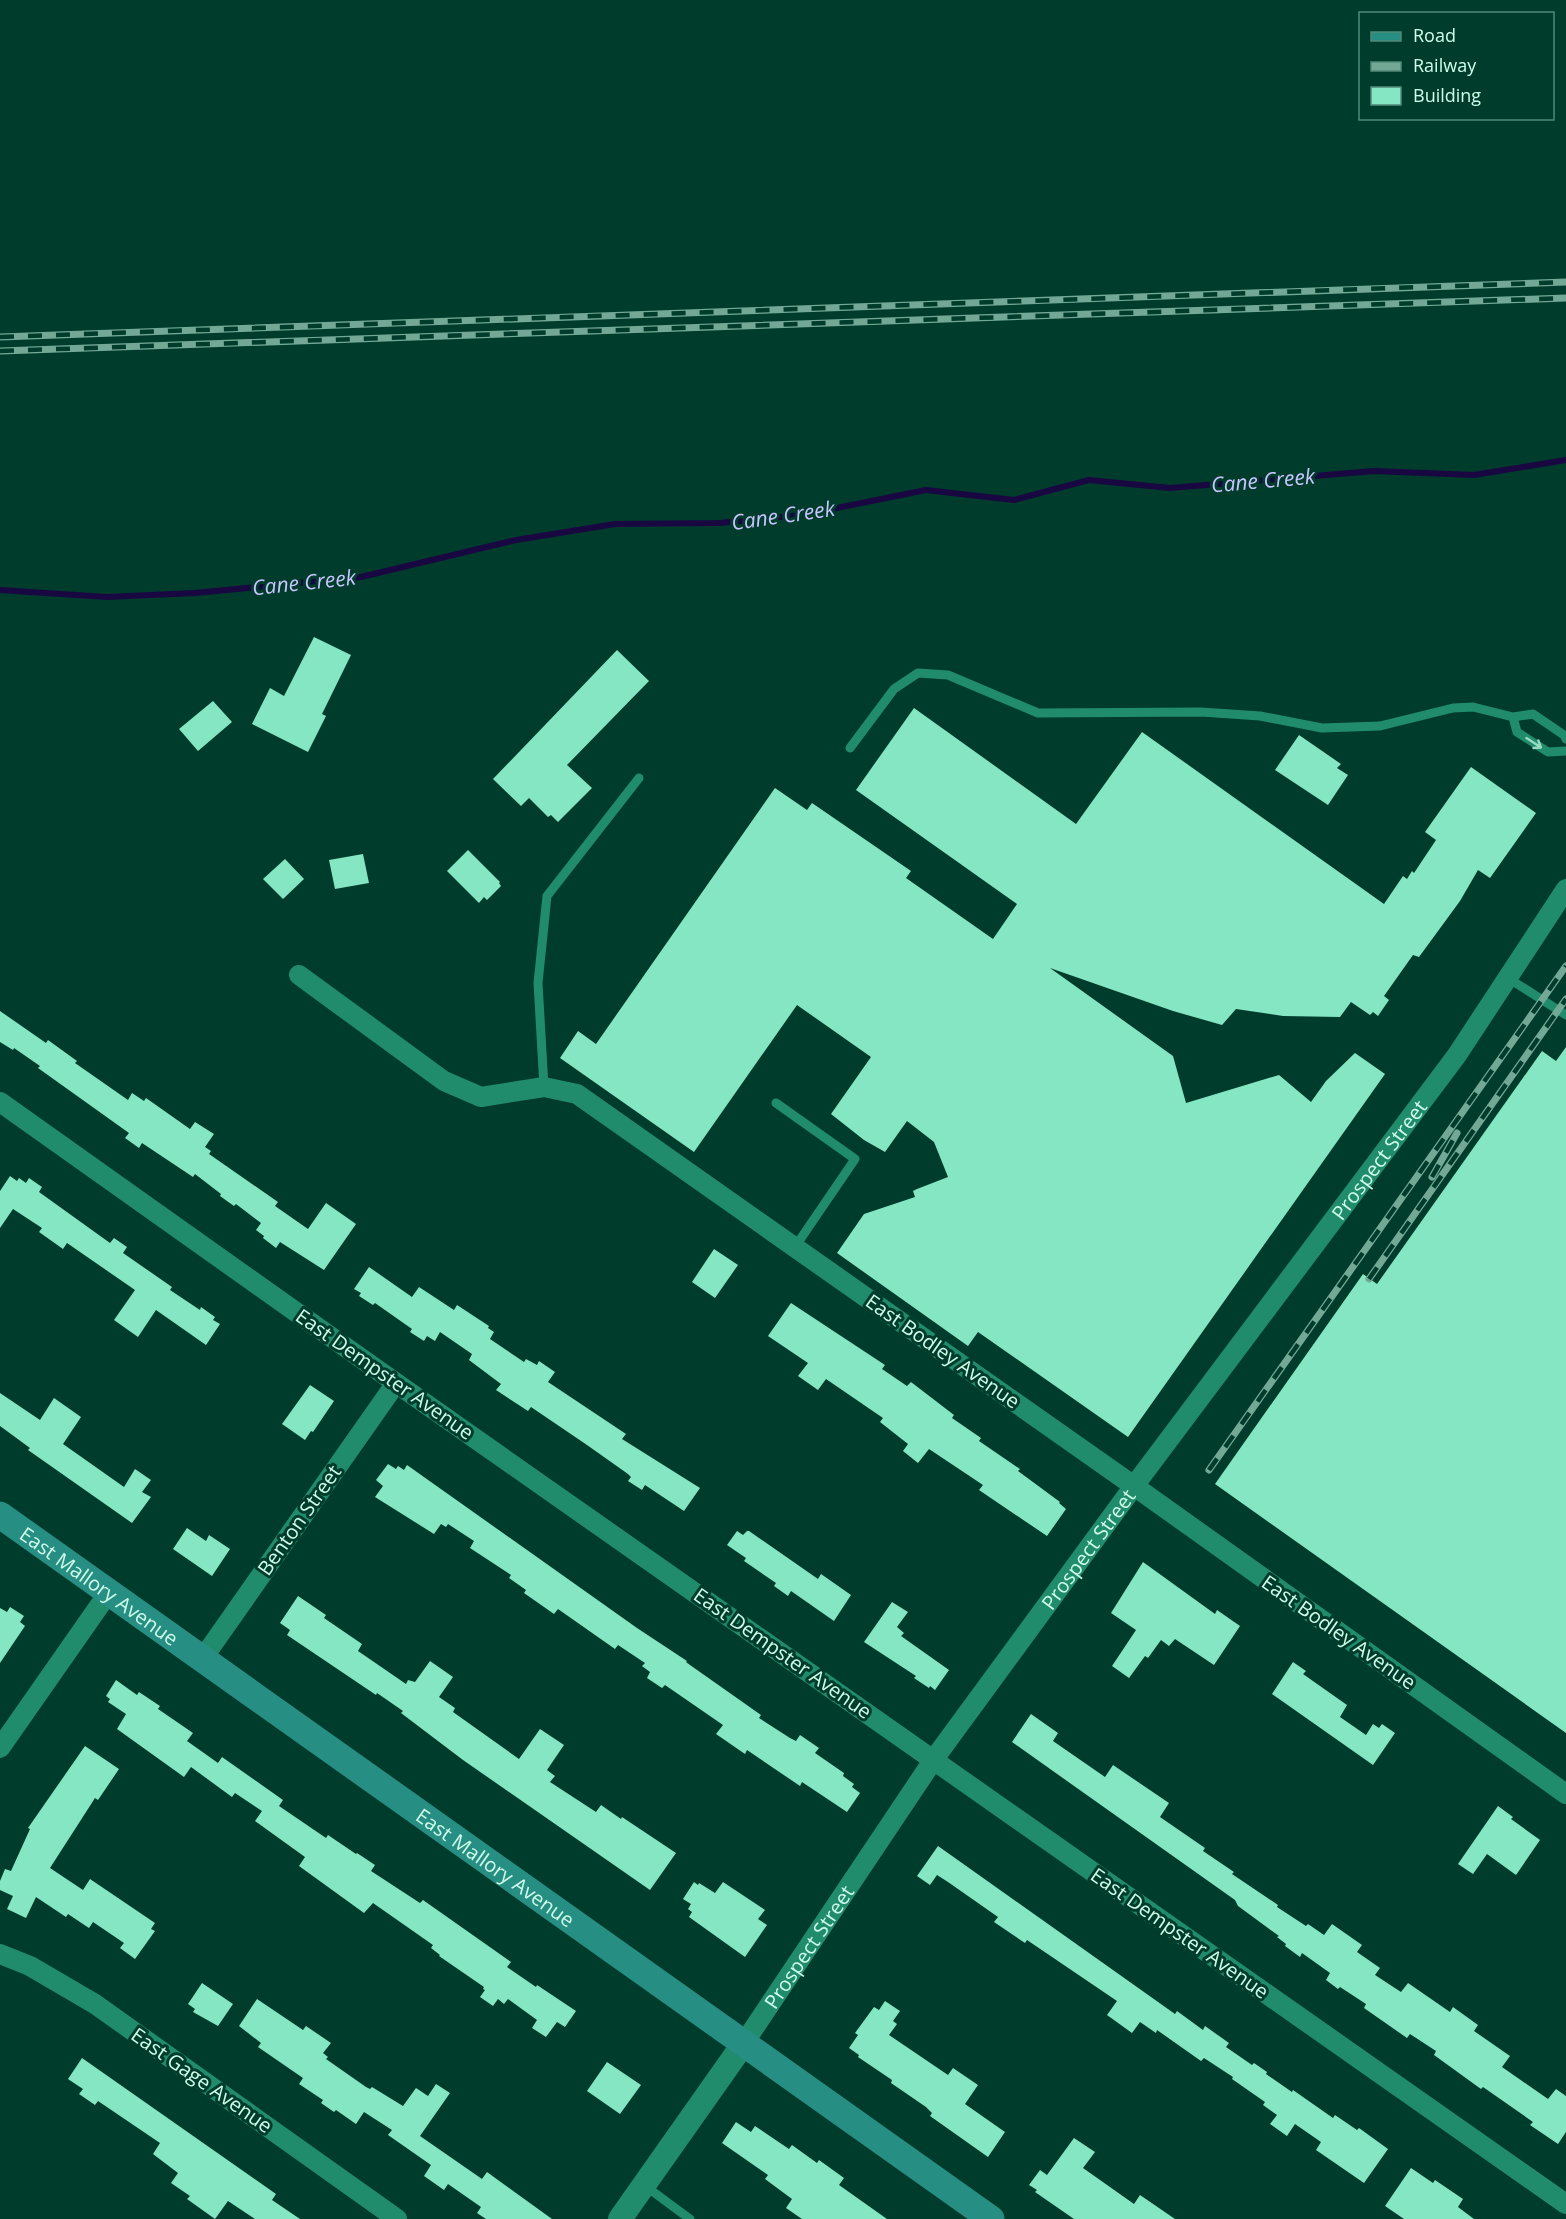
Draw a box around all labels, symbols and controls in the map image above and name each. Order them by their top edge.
legend [1359,12,1554,120]
text: Road [1413,23,1456,47]
text: Railway [1413,53,1477,77]
text: Building [1413,83,1481,107]
water label: Cane Creek [1210,461,1317,498]
water label: Cane Creek [730,494,837,536]
water label: Cane Creek [251,563,358,601]
one-way arrow [1525,737,1542,749]
street label: Prospect Street [1325,1094,1432,1225]
street label: East Bodley Avenue [861,1288,1025,1414]
street label: East Dempster Avenue [291,1302,479,1446]
street label: Benton Street [251,1459,347,1581]
street label: Prospect Street [1035,1483,1141,1615]
street label: East Mallory Avenue [15,1520,184,1651]
street label: East Bodley Avenue [1257,1569,1421,1695]
street label: East Dempster Avenue [689,1581,877,1725]
street label: East Mallory Avenue [411,1802,580,1933]
street label: East Dempster Avenue [1086,1861,1274,2005]
street label: Prospect Street [757,1880,860,2014]
street label: East Gage Avenue [126,2021,278,2139]

